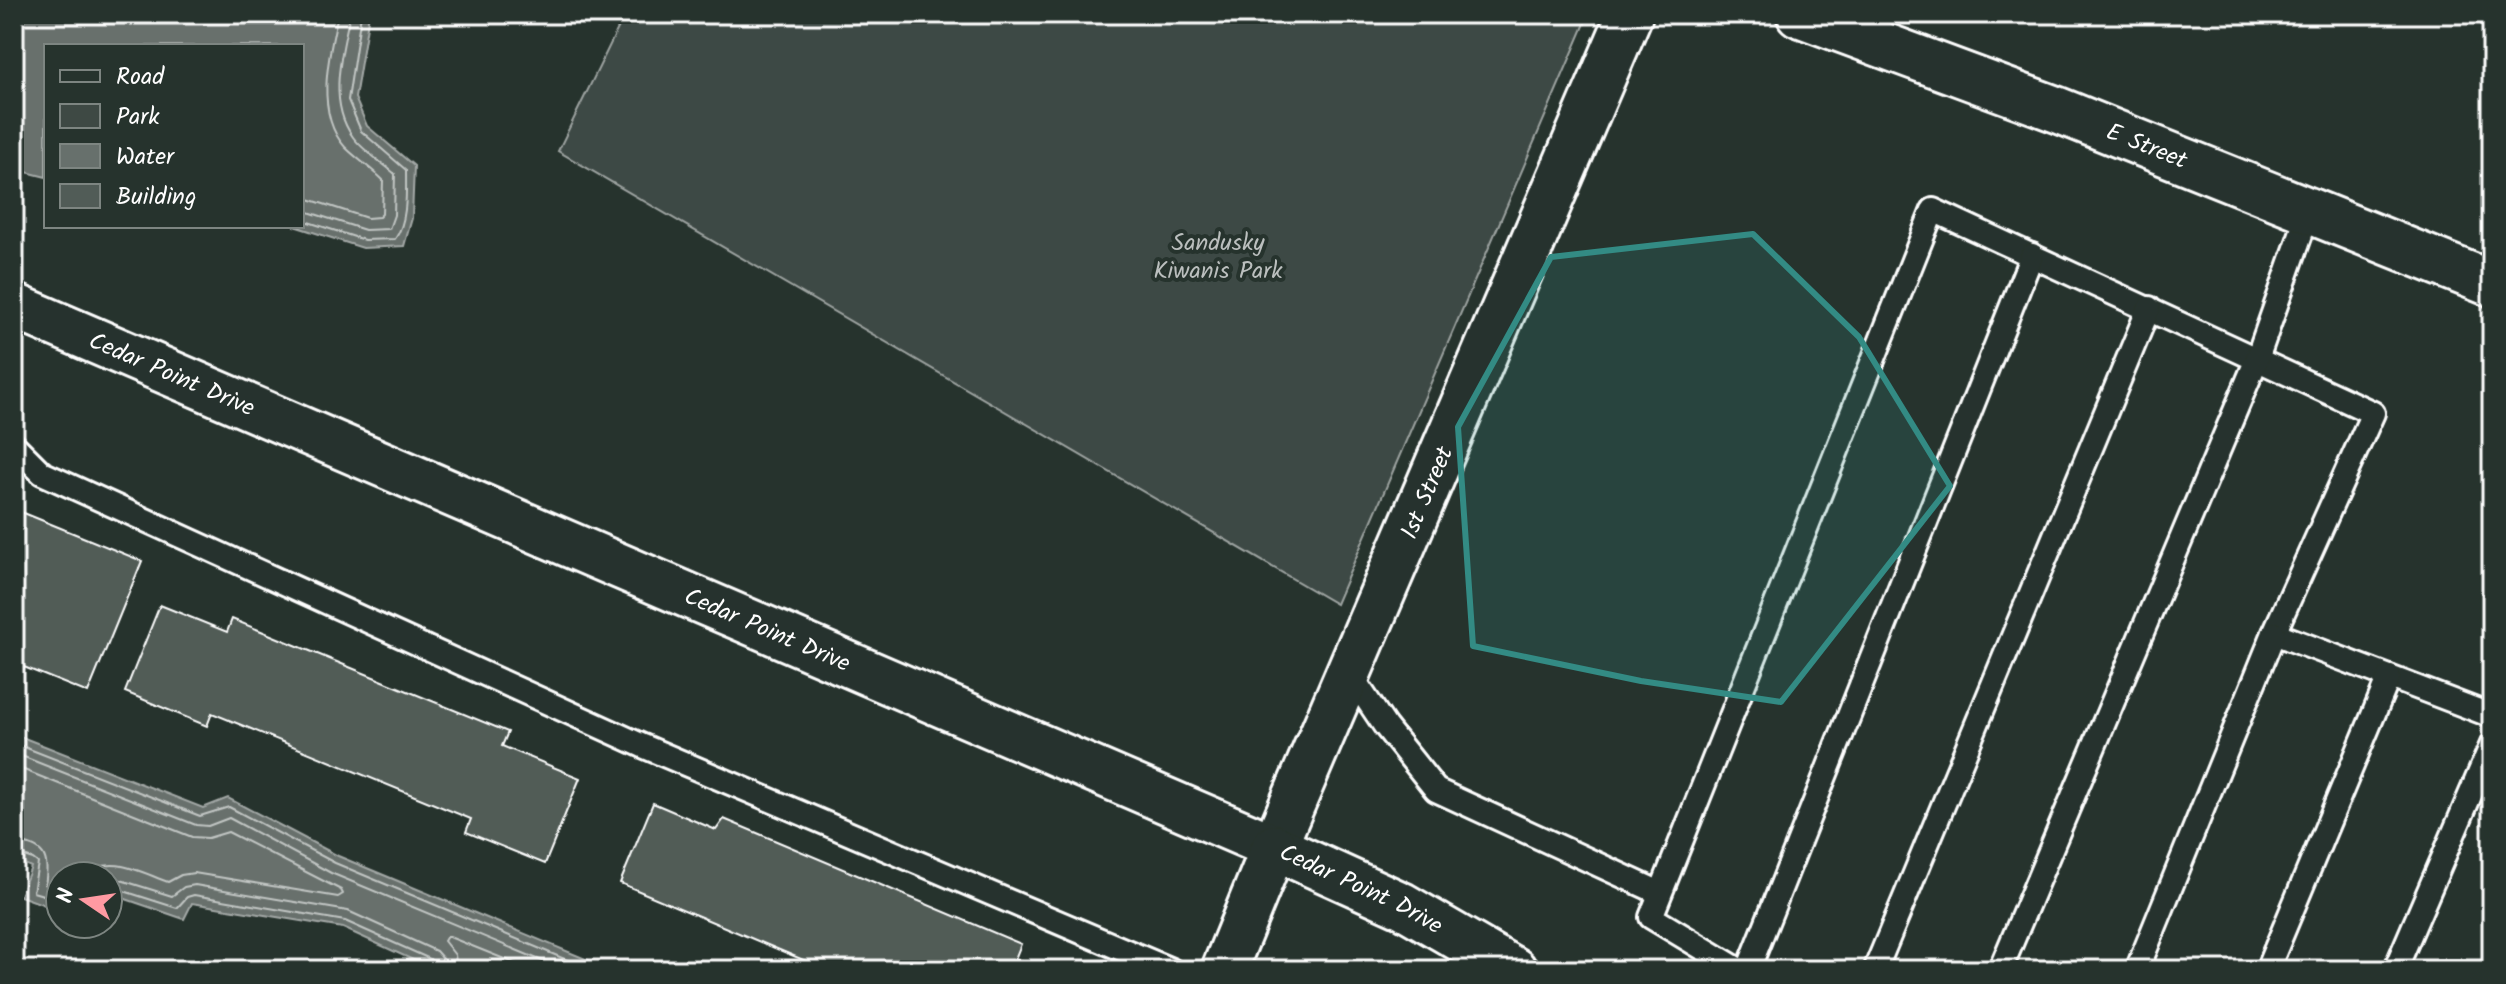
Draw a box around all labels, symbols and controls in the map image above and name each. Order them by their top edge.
legend [44,44,304,228]
text: Road [116,58,165,97]
text: Park [116,98,160,137]
street label: E Street [2100,113,2194,181]
text: Water [116,138,176,177]
text: Building [116,178,196,217]
park label: Sandusky Kiwanis Park [1153,224,1283,291]
street label: Cedar Point Drive [82,322,261,428]
street label: 1st Street [1391,440,1465,546]
street label: Cedar Point Drive [678,578,856,684]
street label: Cedar Point Drive [1273,834,1450,946]
north arrow [44,860,124,940]
text: N [48,885,86,907]

